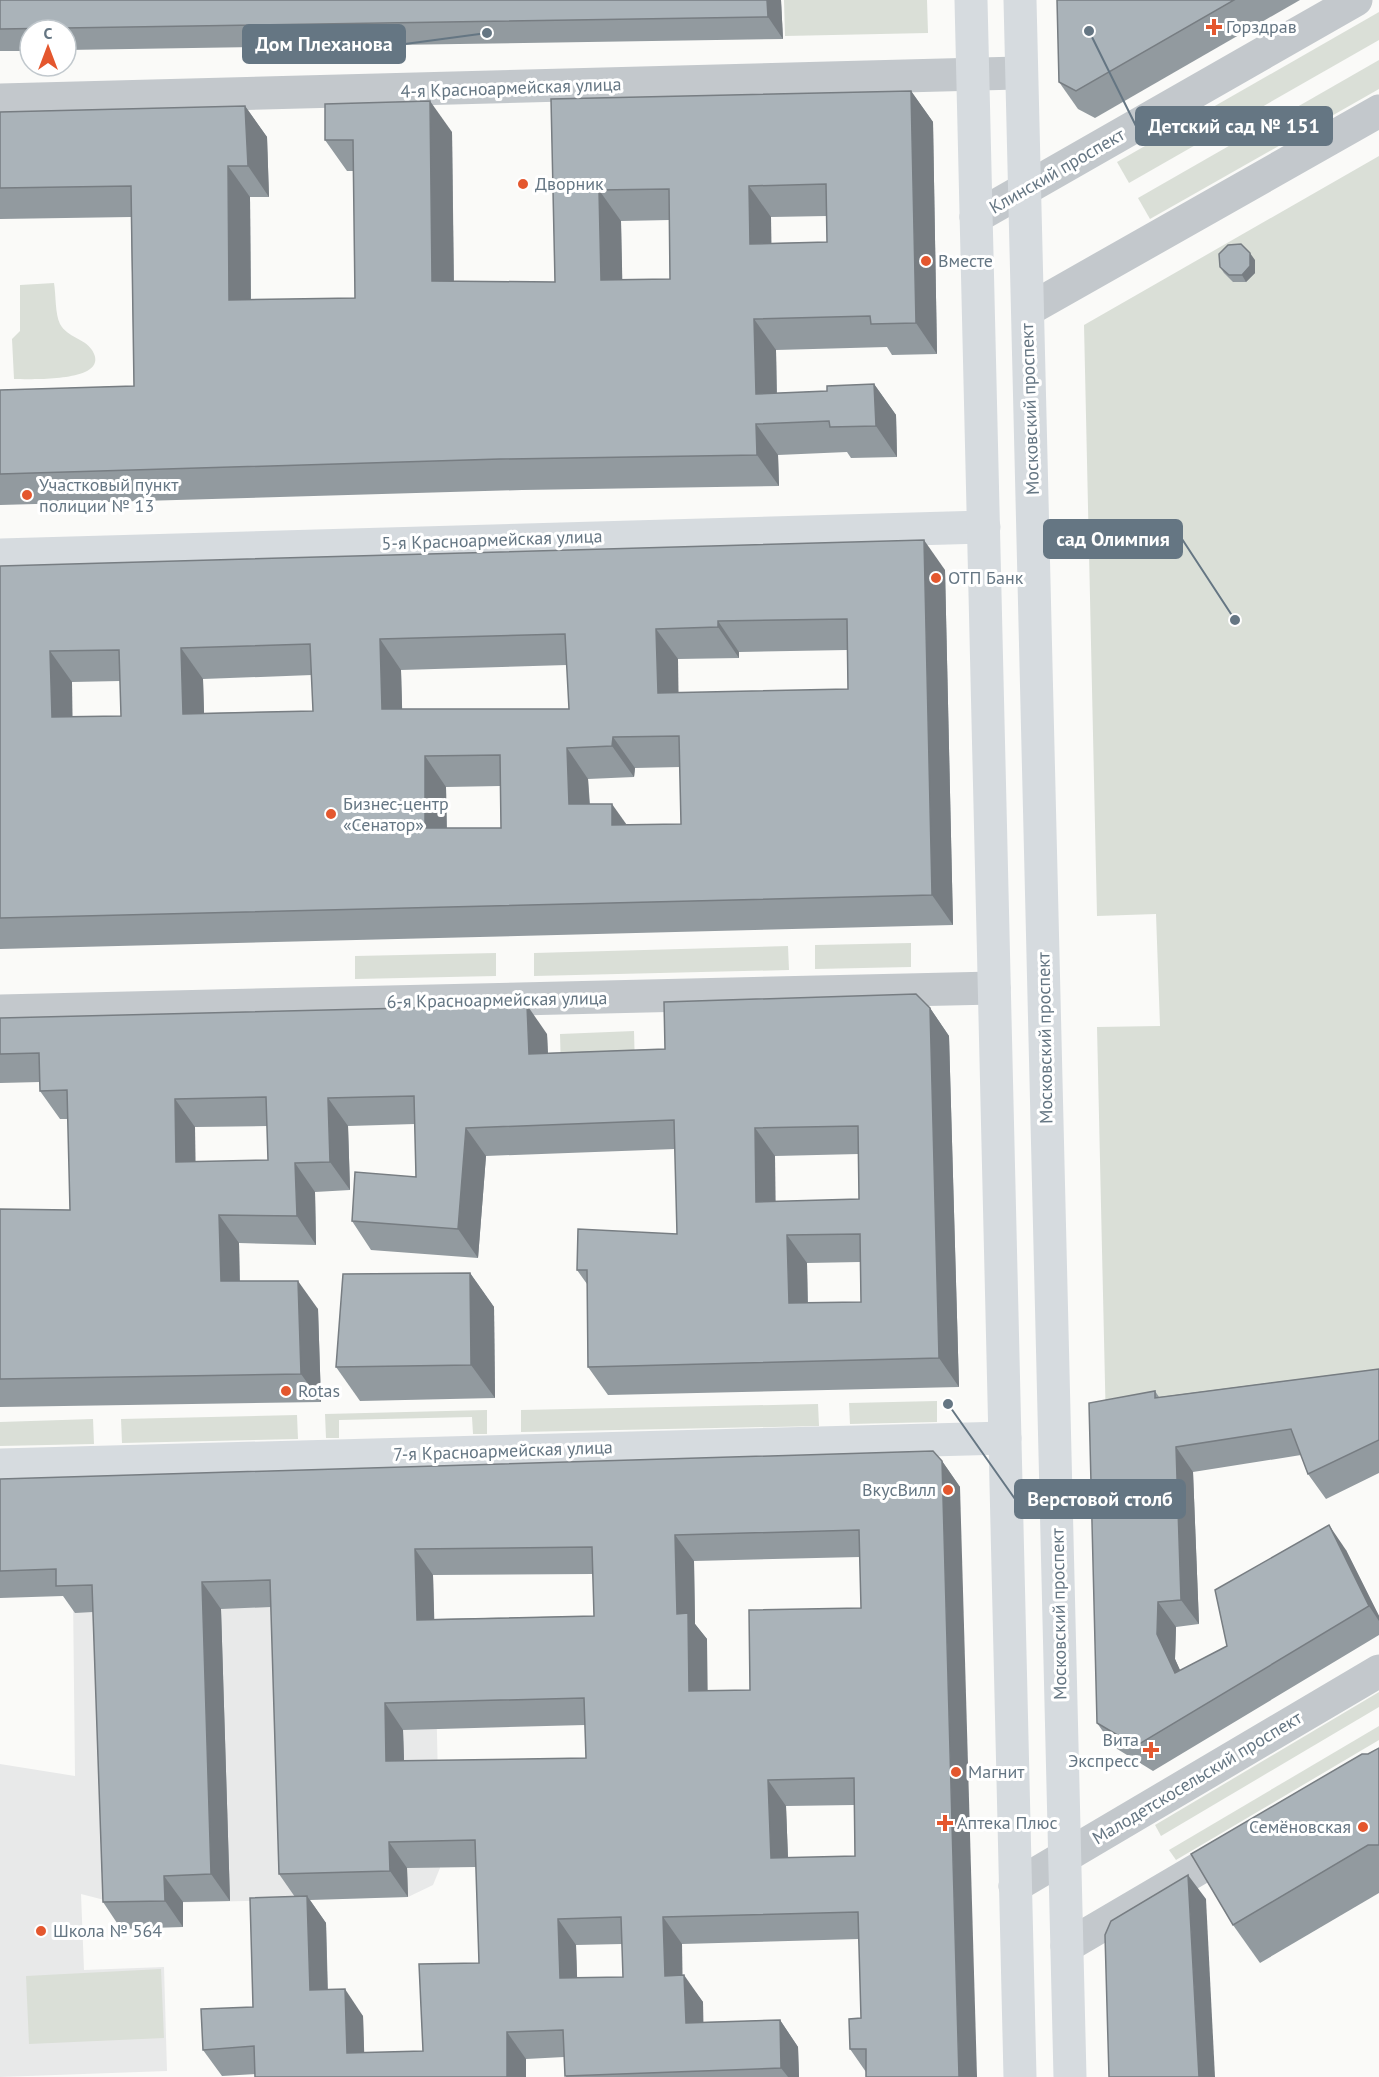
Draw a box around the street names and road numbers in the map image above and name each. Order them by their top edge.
street label: 4-я Красноармейская улица [400,72,622,103]
street label: Клинский проспект [985,122,1129,219]
street label: Московский проспект [1015,322,1044,495]
street label: 5-я Красноармейская улица [381,524,603,555]
street label: Московский проспект [1031,951,1057,1124]
street label: 6-я Красноармейская улица [386,986,608,1013]
street label: 7-я Красноармейская улица [393,1435,613,1466]
street label: Московский проспект [1045,1527,1071,1700]
street label: Малодетскосельский проспект [1088,1705,1306,1849]

